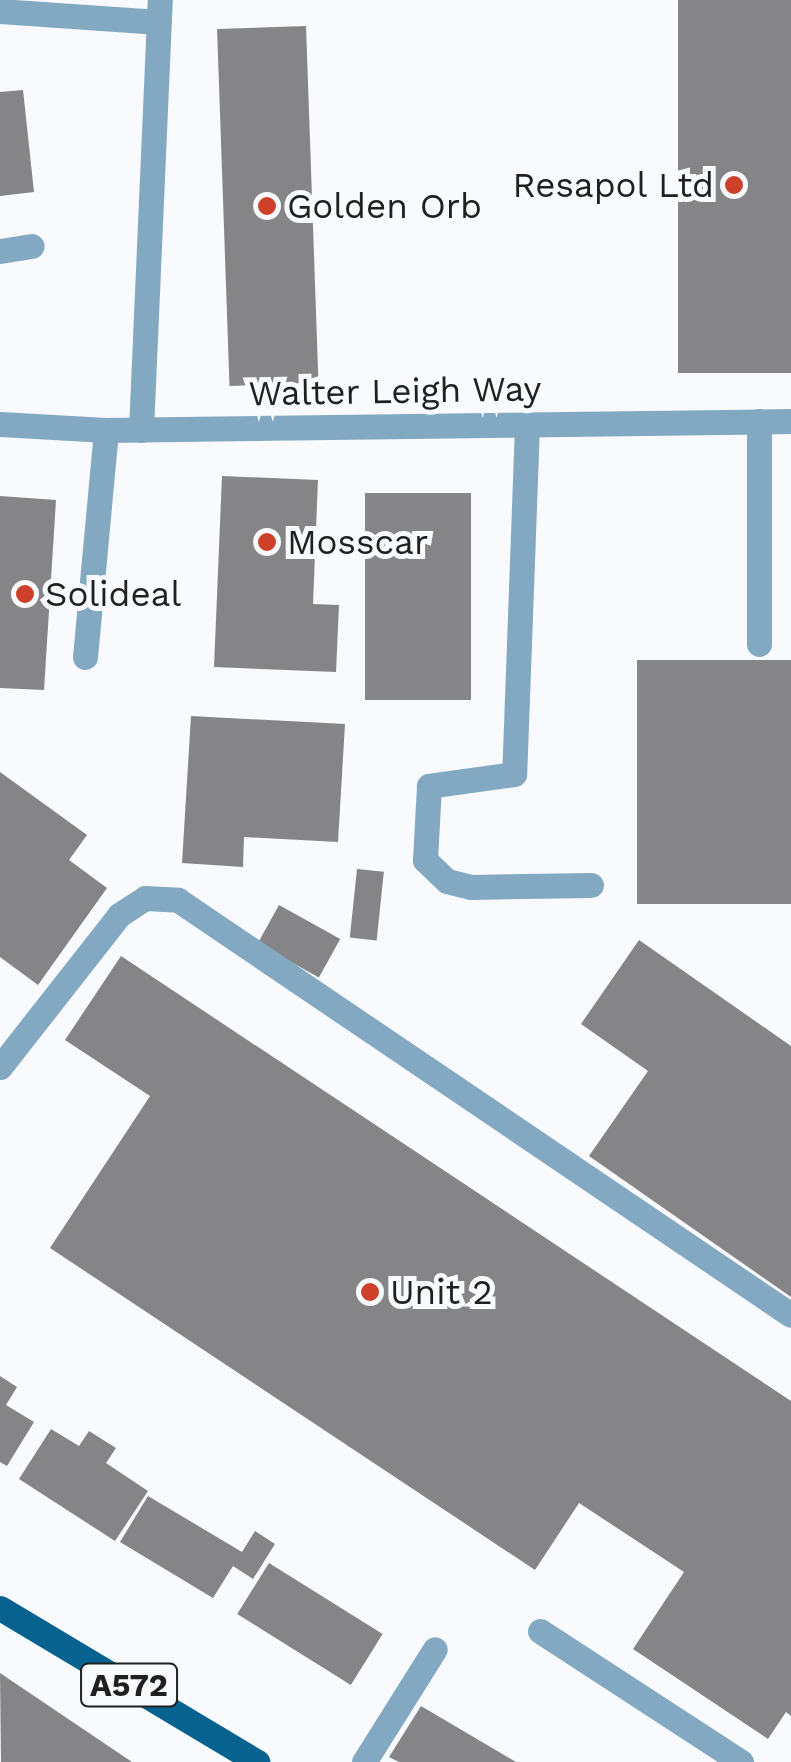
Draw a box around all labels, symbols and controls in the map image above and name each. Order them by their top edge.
place label: Resapol Ltd [511,164,714,206]
marker: Resapol Ltd [723,174,745,196]
place label: Golden Orb [287,185,482,227]
marker: Golden Orb [256,195,278,217]
street label: Walter Leigh Way [247,367,543,415]
place label: Mosscar [287,521,428,563]
marker: Mosscar [256,531,278,553]
place label: Solideal [45,573,181,615]
marker: Solideal [14,583,36,605]
place label: Unit 2 [390,1271,493,1313]
marker: Unit 2 [359,1281,381,1303]
road number: A572 [79,1658,179,1712]

